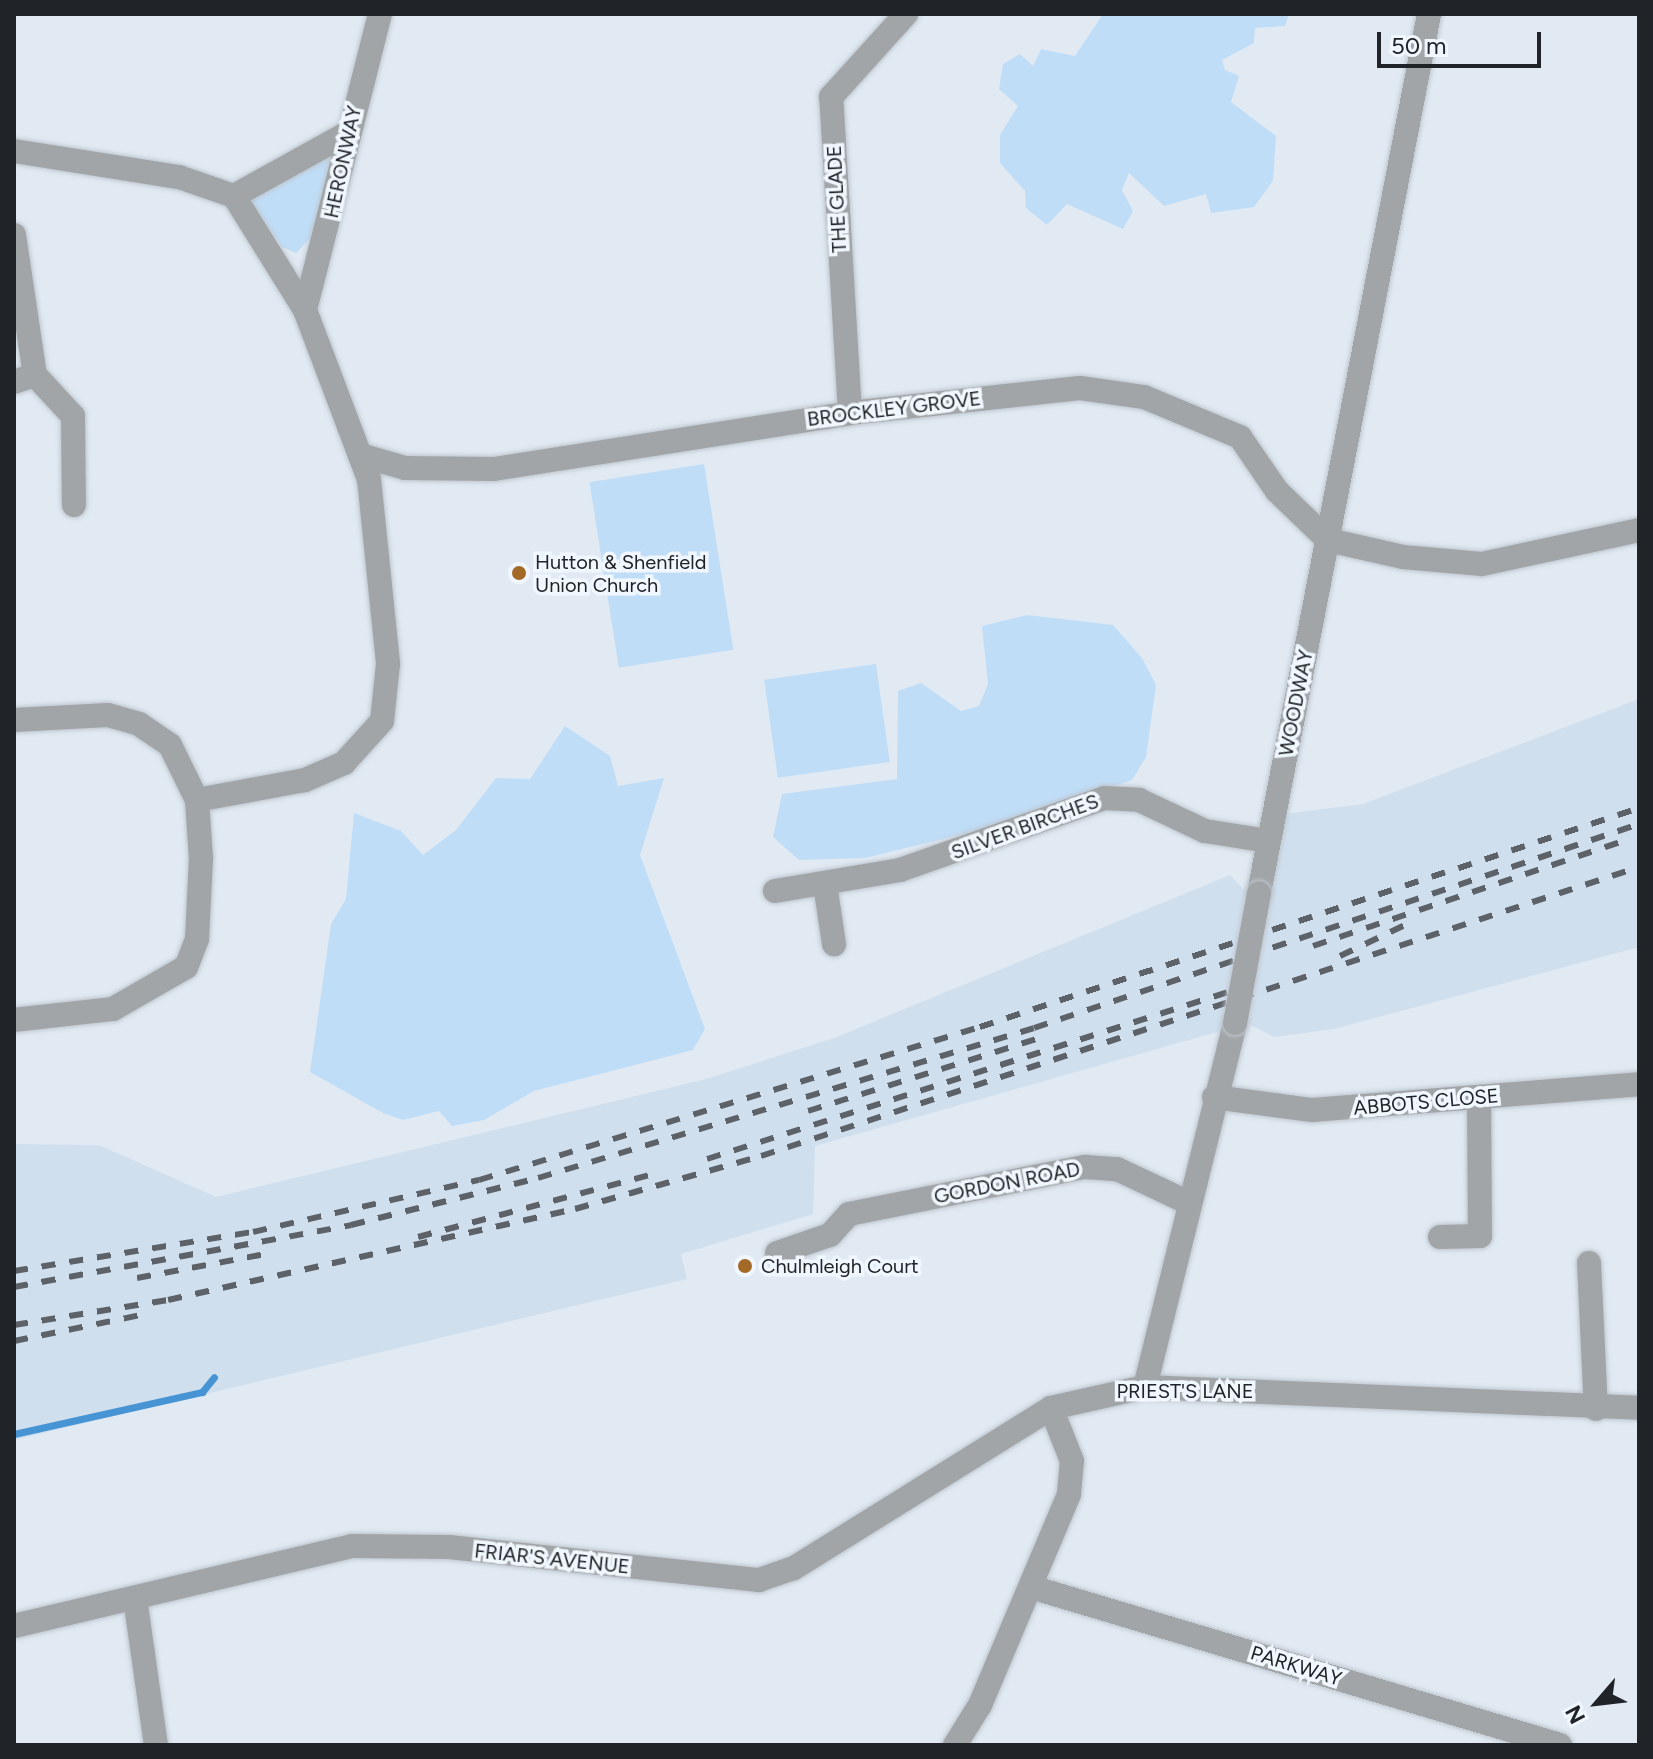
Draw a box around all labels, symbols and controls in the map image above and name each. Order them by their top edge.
scale bar [1381,16,1545,66]
text: 50 m [1391,31,1447,60]
street label: HERONWAY [319,104,367,220]
street label: THE GLADE [822,145,852,253]
street label: BROCKLEY GROVE [806,386,982,432]
place label: Hutton & Shenfield Union Church [535,550,706,597]
marker: Hutton & Shenfield Union Church [510,564,528,582]
street label: WOODWAY [1274,648,1318,758]
street label: SILVER BIRCHES [948,789,1102,865]
street label: ABBOTS CLOSE [1352,1084,1500,1120]
street label: GORDON ROAD [932,1157,1082,1209]
place label: Chulmleigh Court [761,1254,918,1278]
marker: Chulmleigh Court [736,1257,754,1275]
street label: PRIEST'S LANE [1116,1379,1254,1403]
street label: FRIAR'S AVENUE [473,1539,631,1579]
street label: PARKWAY [1248,1641,1344,1691]
north arrow [1557,1663,1637,1743]
text: N [1559,1701,1591,1728]

